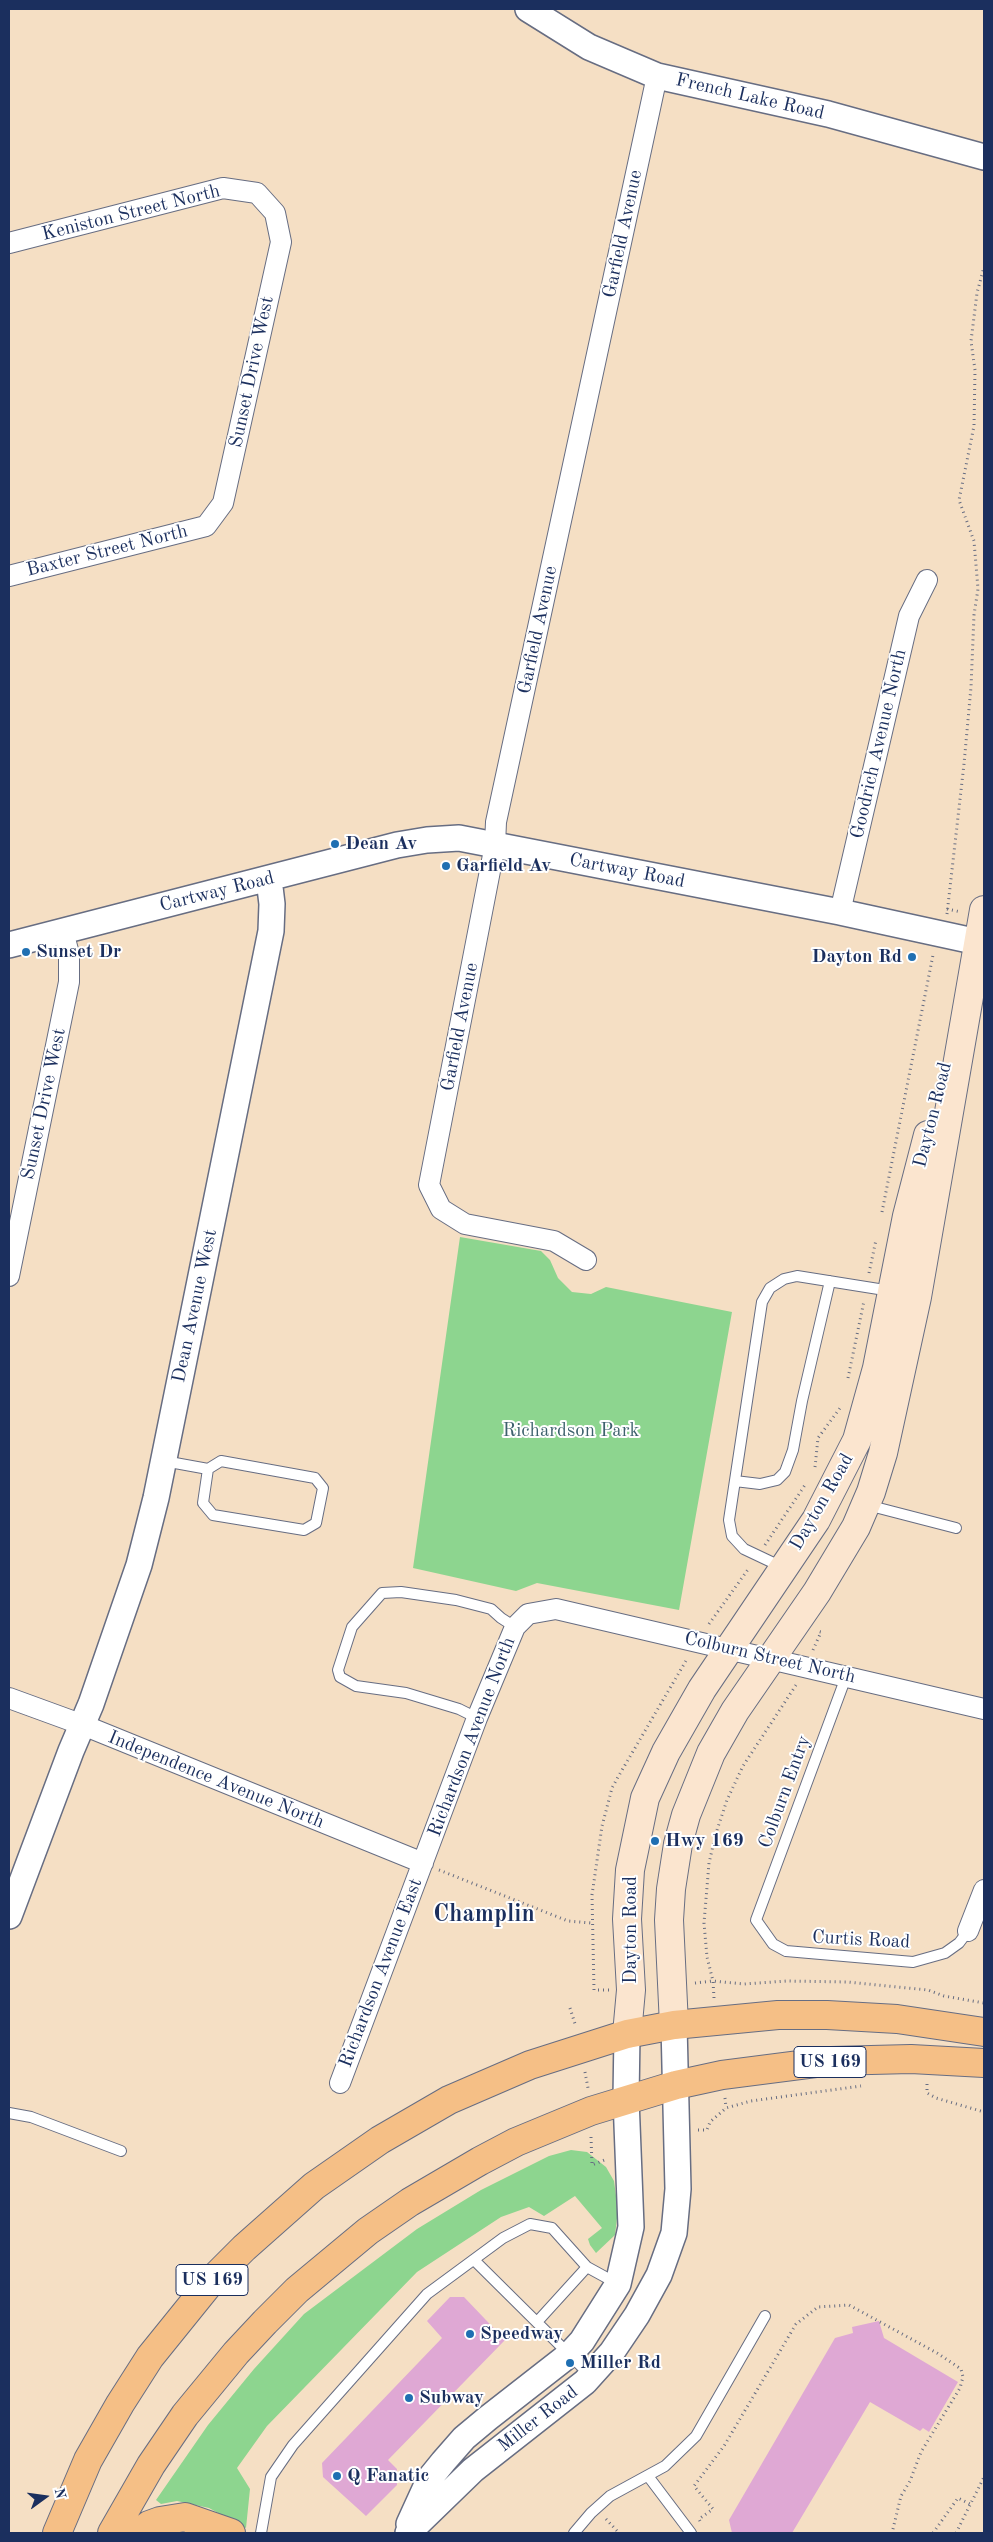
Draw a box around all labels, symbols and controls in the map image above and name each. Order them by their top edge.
street label: French Lake Road [673,69,827,125]
street label: Garfield Avenue [598,168,648,300]
street label: Keniston Street North [40,180,222,246]
street label: Sunset Drive West [225,294,279,450]
street label: Baxter Street North [24,520,190,582]
street label: Garfield Avenue [513,564,563,696]
street label: Goodrich Avenue North [846,647,912,841]
place label: Dean Av [345,833,417,855]
marker: Dean Av [329,838,341,850]
street label: Cartway Road [567,849,687,893]
place label: Garfield Av [456,855,551,877]
marker: Garfield Av [440,860,452,872]
street label: Cartway Road [157,867,277,917]
place label: Sunset Dr [36,941,121,963]
marker: Sunset Dr [20,946,32,958]
place label: Dayton Rd [812,946,902,968]
marker: Dayton Rd [906,951,918,963]
street label: Garfield Avenue [436,961,484,1093]
street label: Sunset Drive West [17,1026,71,1182]
street label: Dayton Road [909,1060,957,1170]
street label: Dean Avenue West [168,1227,222,1385]
park label: Richardson Park [503,1420,639,1442]
street label: Dayton Road [785,1450,859,1554]
street label: Colburn Street North [682,1627,858,1689]
street label: Richardson Avenue North [423,1634,521,1840]
street label: Independence Avenue North [105,1726,327,1834]
street label: Colburn Entry [754,1732,816,1852]
place label: Hwy 169 [665,1830,744,1852]
marker: Hwy 169 [649,1835,661,1847]
street label: Richardson Avenue East [334,1875,428,2071]
street label: Dayton Road [620,1876,642,1984]
district label: Champlin [433,1901,535,1929]
street label: Curtis Road [811,1926,911,1954]
road number: US 169 [794,2046,866,2078]
road number: US 169 [176,2264,248,2296]
place label: Speedway [480,2323,563,2345]
marker: Speedway [464,2328,476,2340]
place label: Miller Rd [580,2352,661,2374]
marker: Miller Rd [564,2357,576,2369]
street label: Miller Road [493,2381,583,2457]
place label: Subway [419,2387,484,2409]
marker: Subway [403,2392,415,2404]
place label: Q Fanatic [347,2465,429,2487]
marker: Q Fanatic [331,2470,343,2482]
north arrow [20,2472,70,2522]
text: N [51,2486,68,2500]

